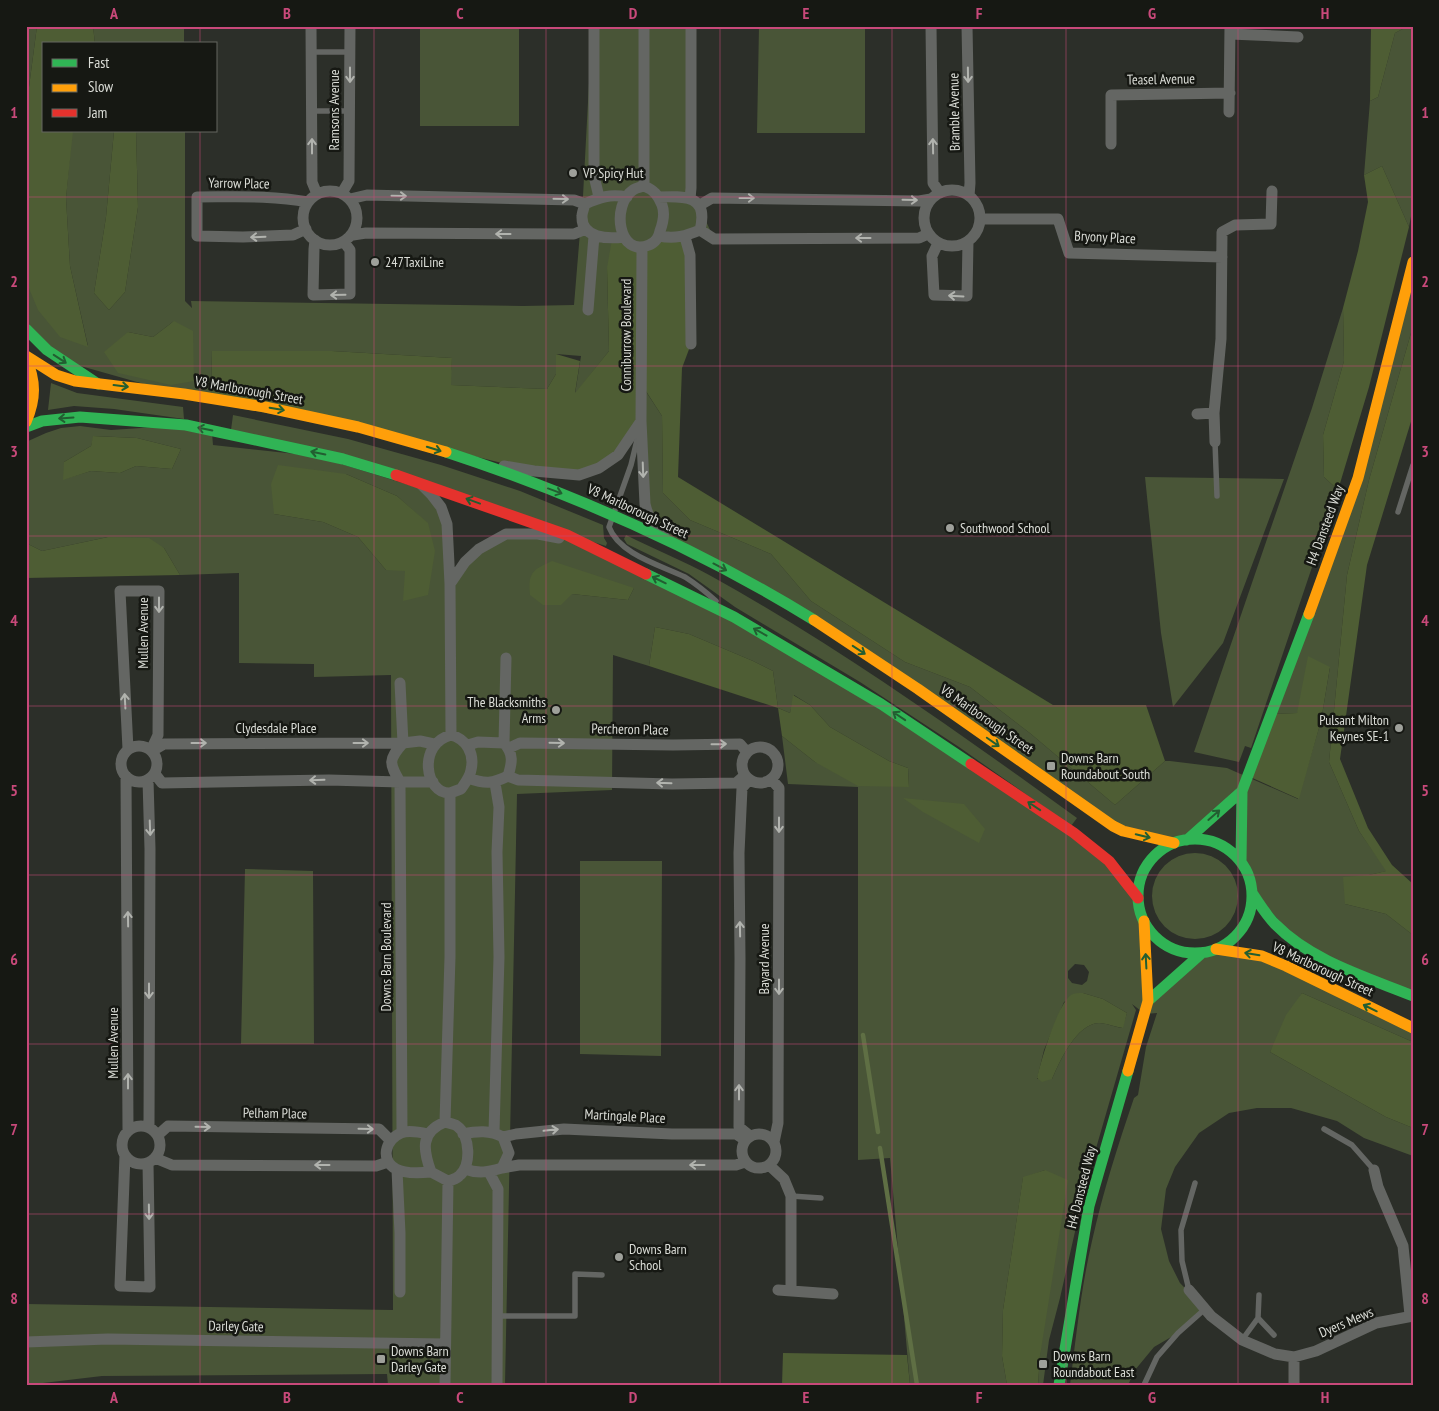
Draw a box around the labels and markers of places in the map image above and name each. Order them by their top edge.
place label: VP Spicy Hut [582,164,644,182]
marker: VP Spicy Hut [567,167,579,179]
place label: 247TaxiLine [385,253,444,271]
marker: 247TaxiLine [369,256,381,268]
place label: Southwood School [960,519,1051,537]
marker: Southwood School [944,522,956,534]
place label: The Blacksmiths Arms [467,693,546,727]
marker: The Blacksmiths Arms [550,704,562,716]
place label: Pulsant Milton Keynes SE-1 [1319,711,1389,745]
marker: Pulsant Milton Keynes SE-1 [1393,722,1405,734]
place label: Downs Barn Roundabout South [1061,749,1150,783]
marker: Downs Barn Roundabout South [1045,760,1057,772]
place label: Downs Barn School [629,1240,687,1274]
marker: Downs Barn School [613,1251,625,1263]
place label: Downs Barn Darley Gate [391,1342,449,1376]
place label: Downs Barn Roundabout East [1053,1347,1134,1381]
marker: Downs Barn Darley Gate [375,1353,387,1365]
marker: Downs Barn Roundabout East [1037,1358,1049,1370]

